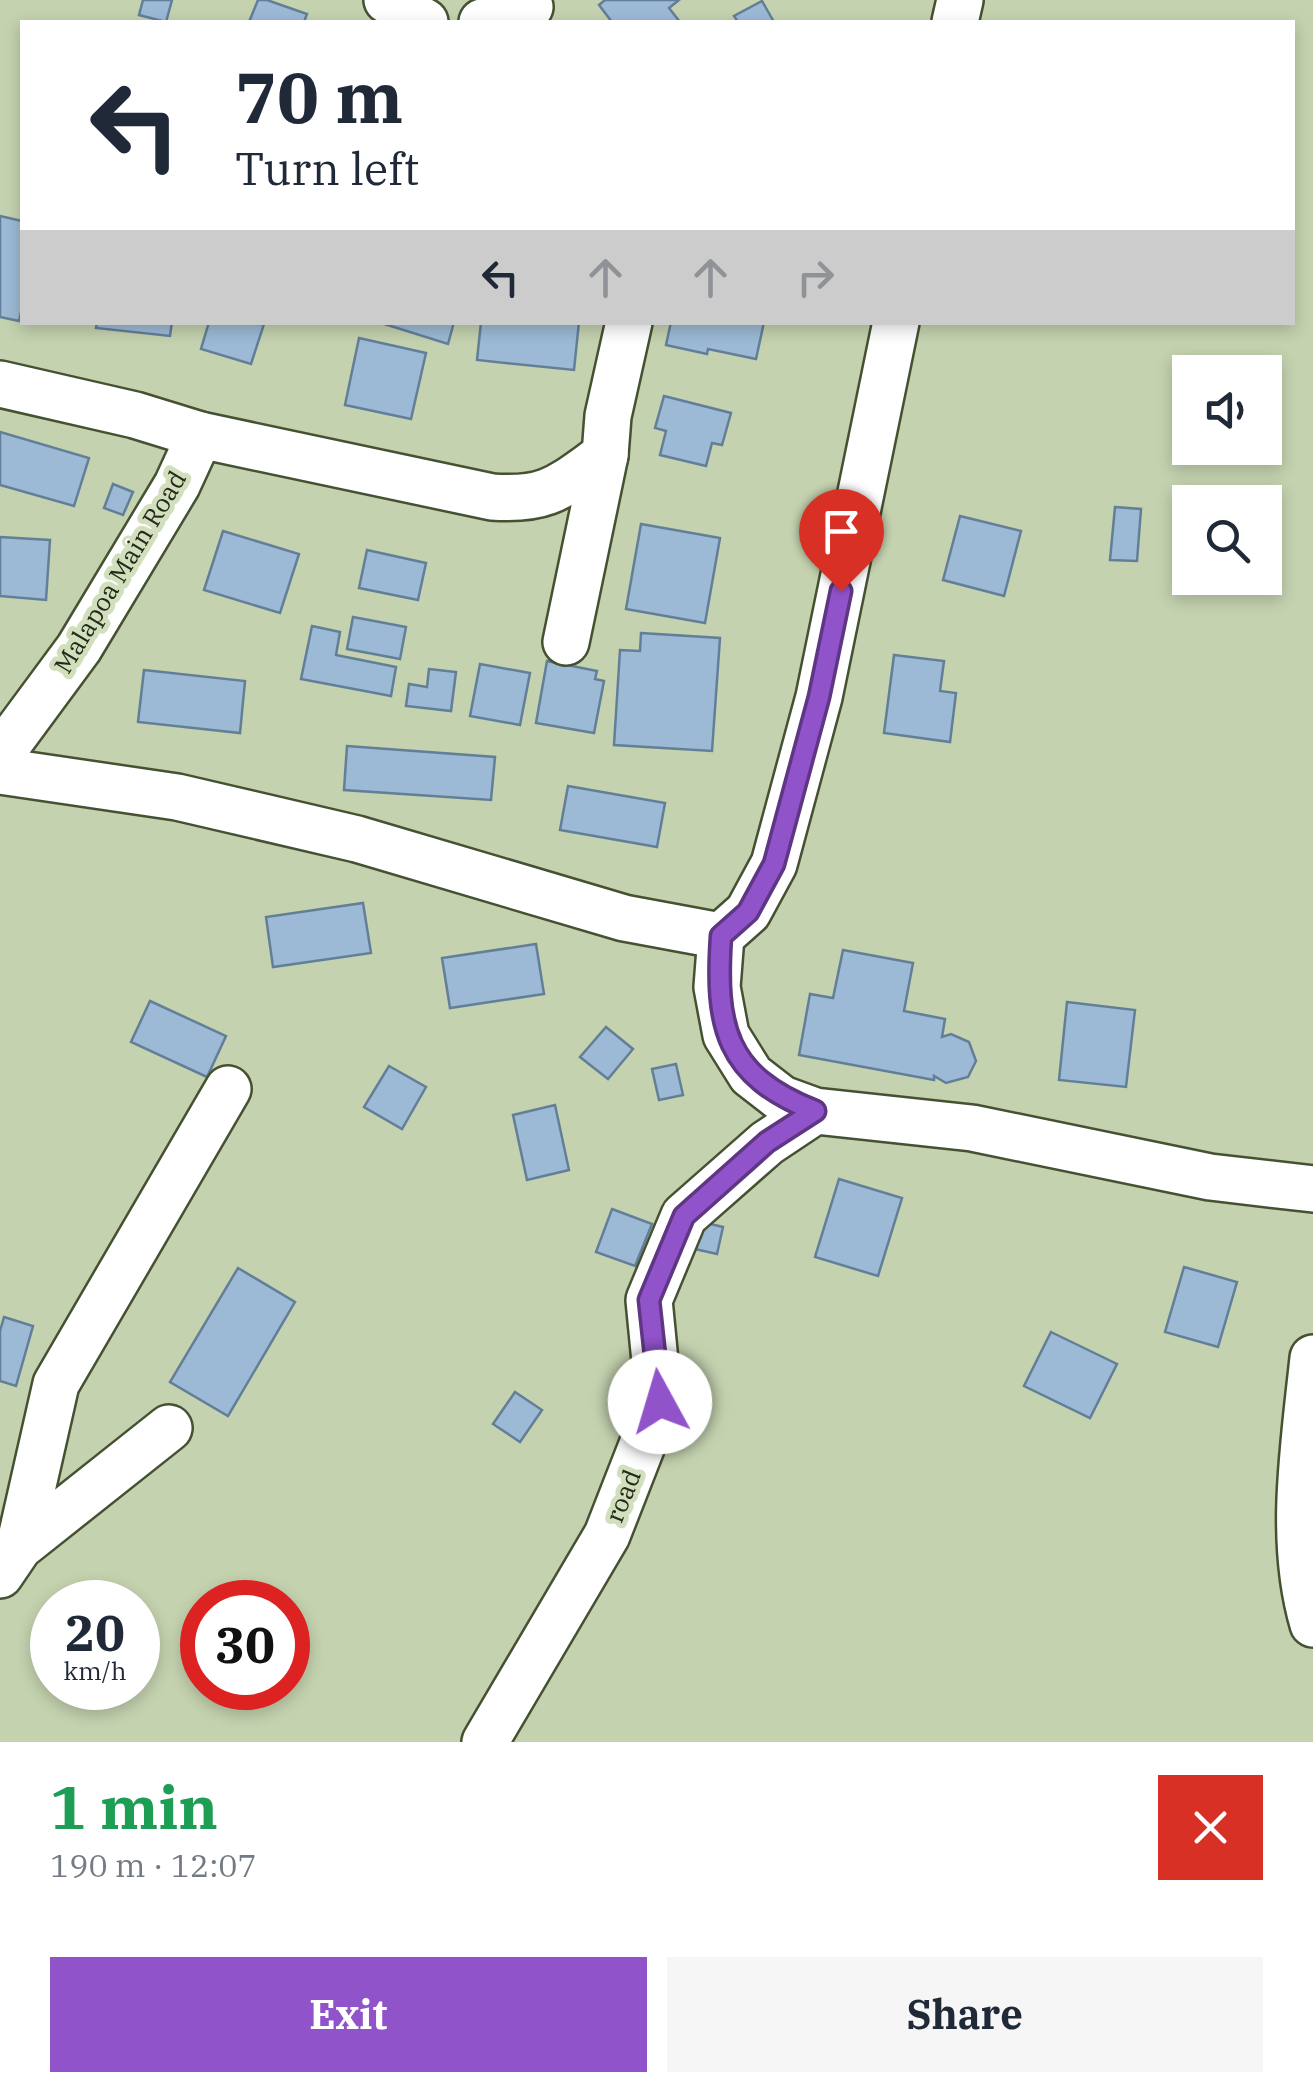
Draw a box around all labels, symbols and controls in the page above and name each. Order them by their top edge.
text: 70 m [235,51,403,142]
icon: left [70,60,200,190]
text: Turn left [235,139,419,197]
icon: left [473,250,528,305]
icon: ahead [578,250,633,305]
icon: ahead [683,250,738,305]
icon: right [788,250,843,305]
map controls [1172,355,1282,595]
button: sound [1172,355,1282,465]
street label: Malapoa Main Road [46,464,193,679]
button: search [1172,485,1282,595]
pin [799,489,884,592]
icon: arrive [814,504,869,559]
position arrow [608,1350,712,1454]
street label: road [597,1464,648,1527]
speed limit sign: 30 [180,1580,310,1710]
text: 20 [65,1600,125,1665]
text: km/h [63,1654,127,1687]
text: 1 min [50,1767,218,1846]
button: close [1158,1775,1263,1880]
text: 190 m · 12:07 [50,1844,257,1886]
button: Exit [50,1957,647,2072]
button: Share [667,1957,1263,2072]

